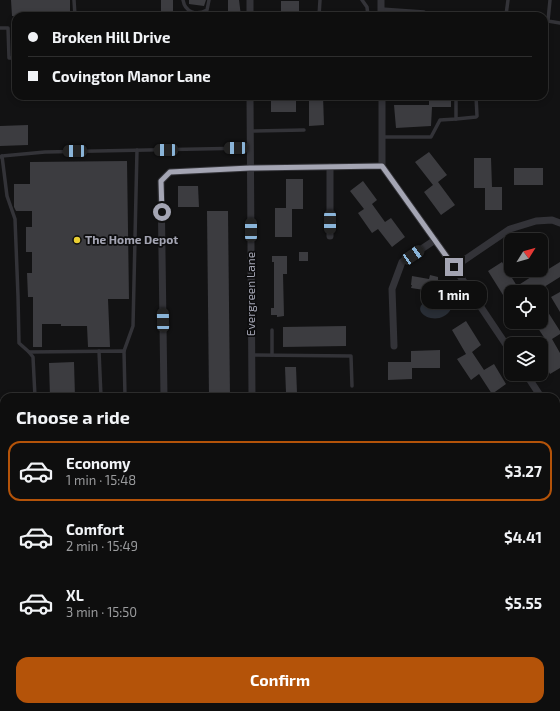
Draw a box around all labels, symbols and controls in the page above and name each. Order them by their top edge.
text: Broken Hill Drive [52,28,170,46]
text: Covington Manor Lane [52,67,211,85]
car [224,142,248,154]
car [154,144,178,156]
car [63,145,87,157]
route start [153,203,171,221]
car [324,210,336,234]
car [245,218,257,242]
place label: The Home Depot [85,232,178,246]
north arrow [504,233,548,277]
map controls [504,233,548,381]
marker: The Home Depot [72,235,82,245]
car [400,243,426,267]
street label: Evergreen Lane [243,252,257,336]
route end [445,258,463,276]
callout: 1 min [421,281,487,309]
button: locate [504,285,548,329]
text: 1 min [438,287,470,303]
car [157,308,169,332]
button: layers [504,337,548,381]
text: Choose a ride [16,406,130,428]
icon: car [18,453,54,489]
text: Economy [66,454,131,472]
text: $3.27 [504,462,542,480]
text: 1 min · 15:48 [66,472,136,488]
icon: car [18,519,54,555]
text: Comfort [66,520,124,538]
text: $4.41 [504,528,542,546]
text: 2 min · 15:49 [66,538,138,554]
icon: car [18,585,54,621]
text: XL [66,586,84,604]
text: $5.55 [505,594,542,612]
text: 3 min · 15:50 [66,604,137,620]
button: Confirm [16,657,544,703]

